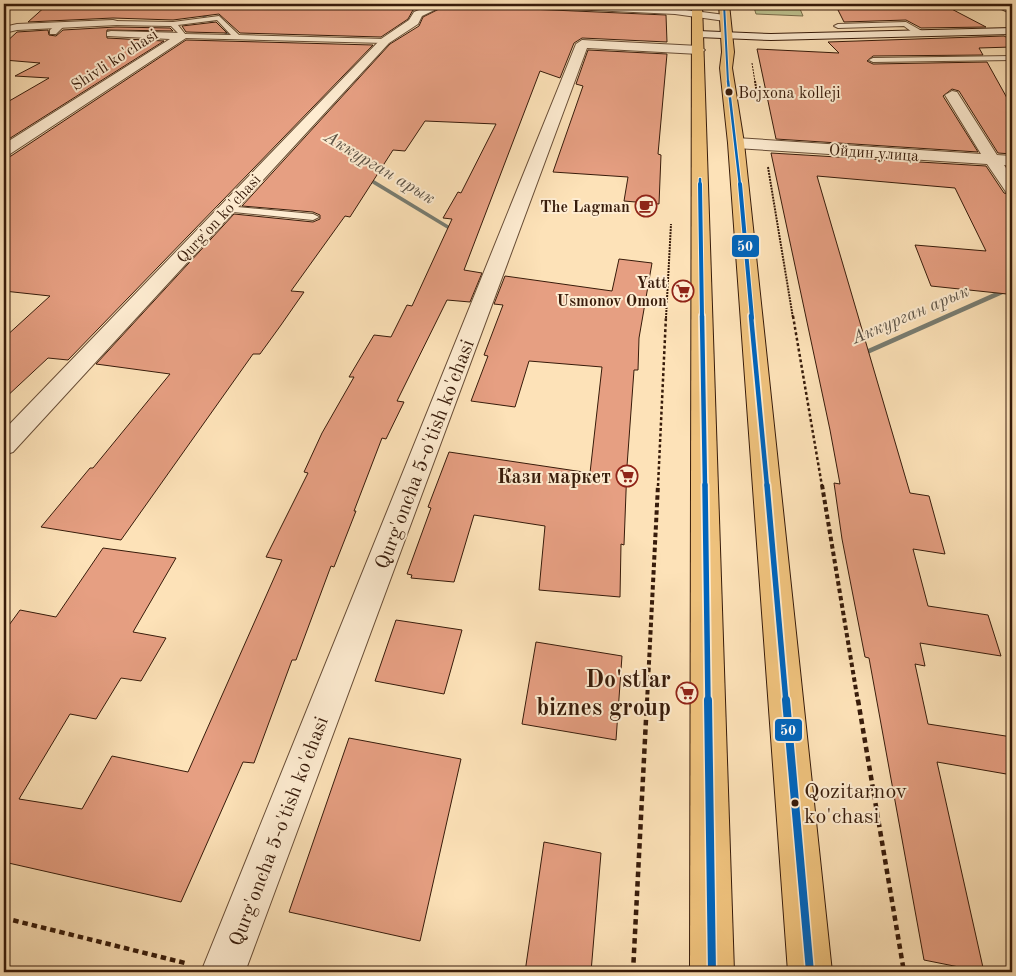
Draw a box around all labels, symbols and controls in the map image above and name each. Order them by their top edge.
street label: Shivli ko'chasi [69,27,161,94]
place label: Bojxona kolleji [738,86,841,102]
marker: Bojxona kolleji [724,87,734,97]
water label: Аккурган арык [320,127,438,208]
street label: Ойдин улица [828,143,920,165]
street label: Qurg'on ko'chasi [174,172,264,267]
cafe icon: The Lagman [634,194,658,218]
place label: The Lagman [540,200,630,216]
line badge: 50 [731,234,760,258]
text: 50 [737,240,753,254]
place label: Yatt Usmonov Omon [557,276,667,310]
supermarket icon: Yatt Usmonov Omon [671,279,695,303]
water label: Аккурган арык [848,282,972,348]
street label: Qurg'oncha 5-o'tish ko'chasi [373,337,479,572]
supermarket icon: Кази маркет [615,464,639,488]
place label: Кази маркет [497,468,611,488]
place label: Do'stlar biznes group [536,669,671,721]
supermarket icon: Do'stlar biznes group [675,681,699,705]
street label: Qurg'oncha 5-o'tish ko'chasi [227,714,333,949]
line badge: 50 [774,718,803,742]
text: 50 [780,724,796,738]
place label: Qozitarnov ko'chasi [804,781,907,828]
marker: Qozitarnov ko'chasi [790,798,800,808]

